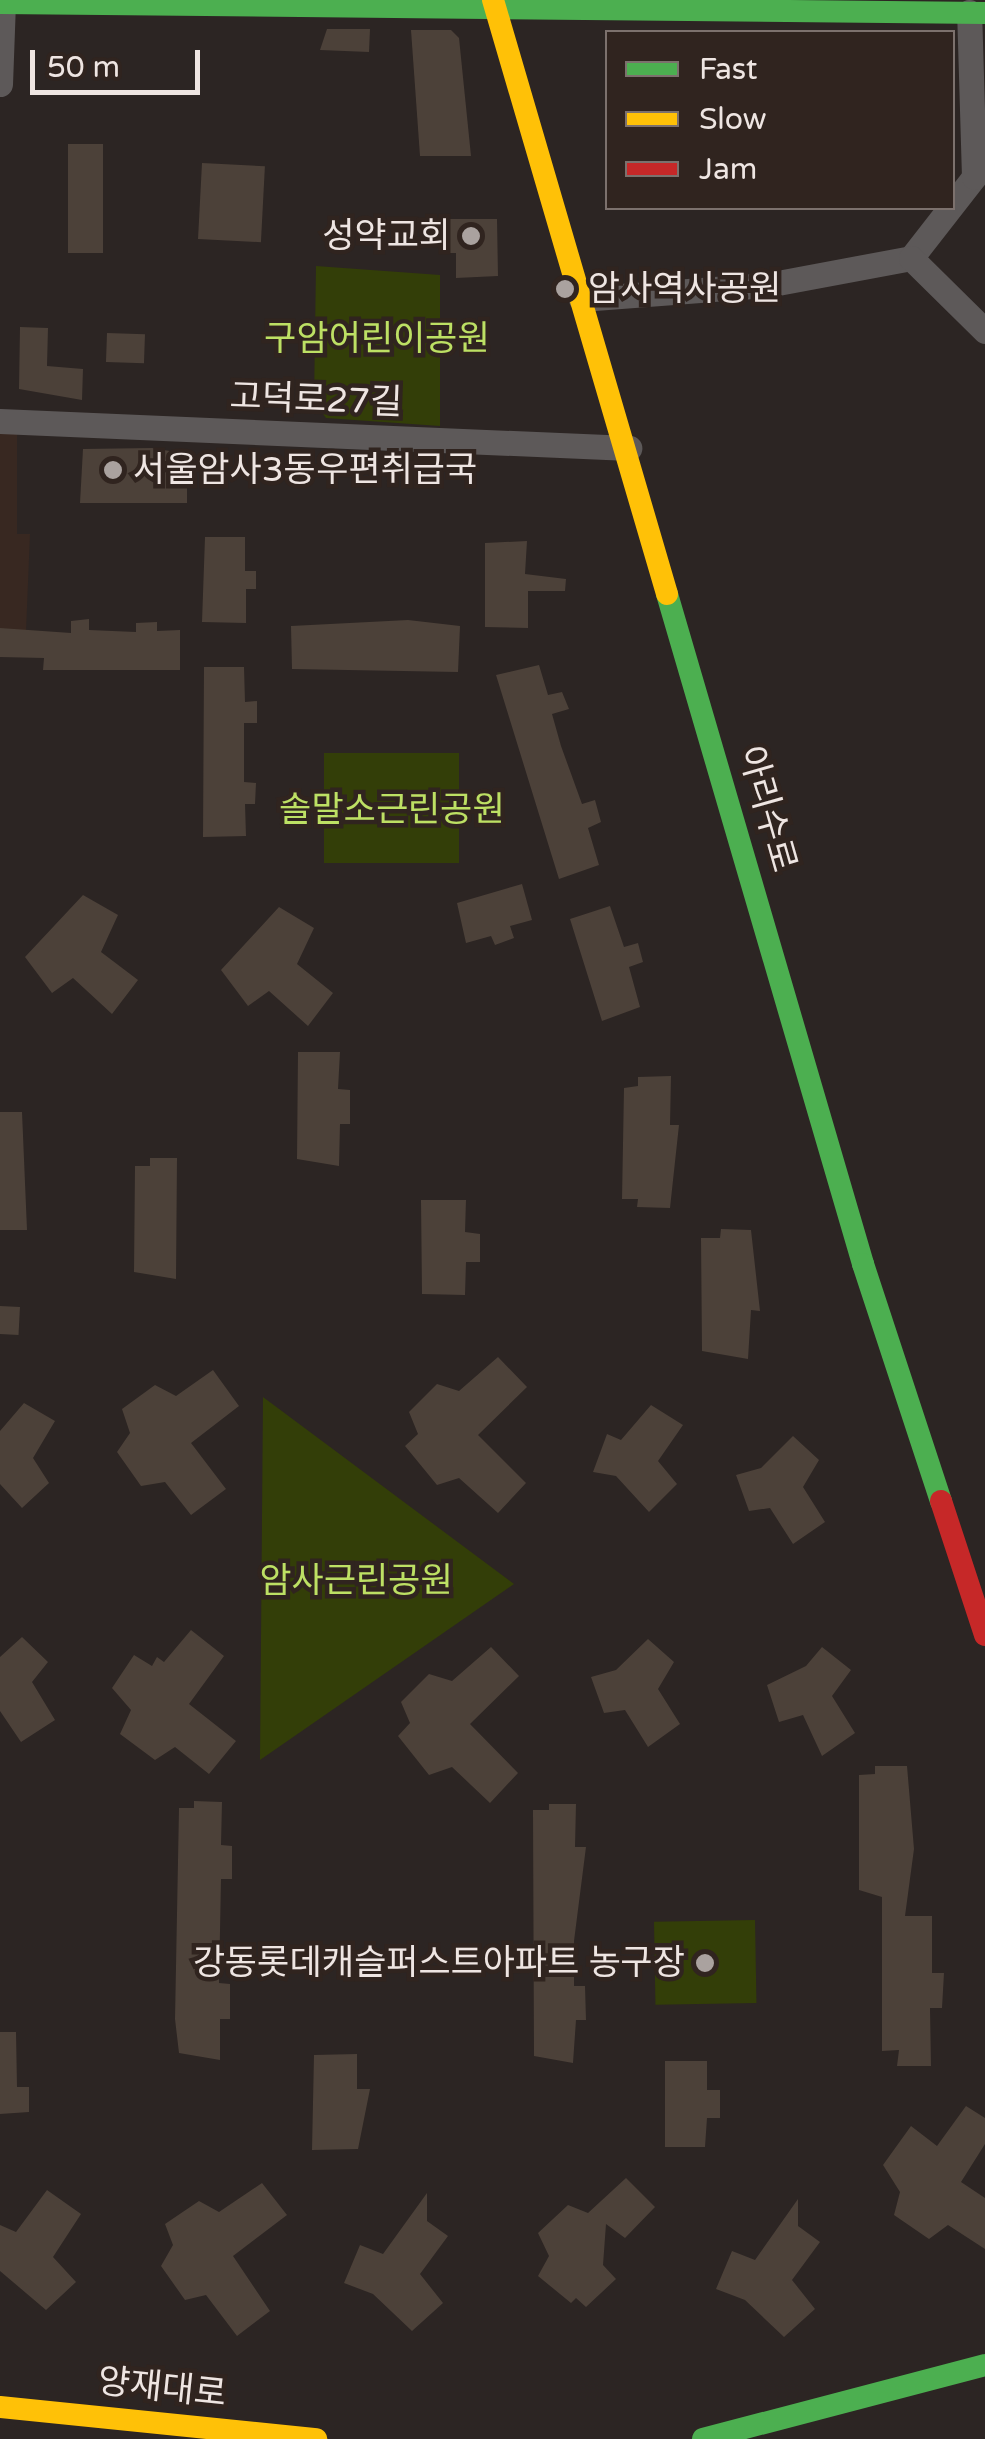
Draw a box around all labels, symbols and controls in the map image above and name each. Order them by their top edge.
scale bar [35,30,205,92]
legend [605,30,955,210]
text: 50 m [47,49,120,86]
text: Fast [699,51,758,88]
text: Slow [699,101,767,138]
text: Jam [699,151,757,188]
place label: 성약교회 [322,215,451,257]
marker: 성약교회 [460,225,482,247]
place label: 암사역사공원 [588,268,781,310]
marker: 암사역사공원 [552,276,578,302]
park label: 구암어린이공원 [264,318,490,360]
street label: 고덕로27길 [229,376,403,424]
place label: 서울암사3동우편취급국 [133,449,477,491]
marker: 서울암사3동우편취급국 [102,459,124,481]
street label: 아리수로 [729,741,805,877]
park label: 솔말소근린공원 [279,789,505,831]
park label: 암사근린공원 [259,1560,453,1602]
place label: 강동롯데캐슬퍼스트아파트 농구장 [193,1942,685,1984]
marker: 강동롯데캐슬퍼스트아파트 농구장 [694,1952,716,1974]
street label: 양재대로 [96,2360,228,2416]

